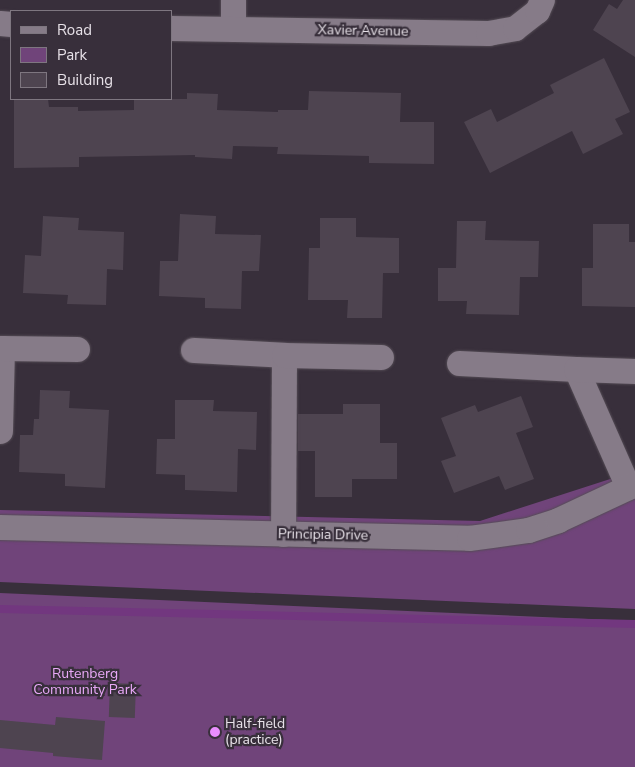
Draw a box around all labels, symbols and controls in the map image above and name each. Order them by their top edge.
legend [10,10,172,100]
text: Road [57,20,92,40]
street label: Xavier Avenue [318,22,408,40]
text: Park [57,45,87,65]
text: Building [57,70,113,90]
street label: Principia Drive [278,526,368,544]
park label: Rutenberg Community Park [33,666,137,699]
place label: Half-field (practice) [225,716,285,749]
marker: Half-field (practice) [209,726,221,738]

